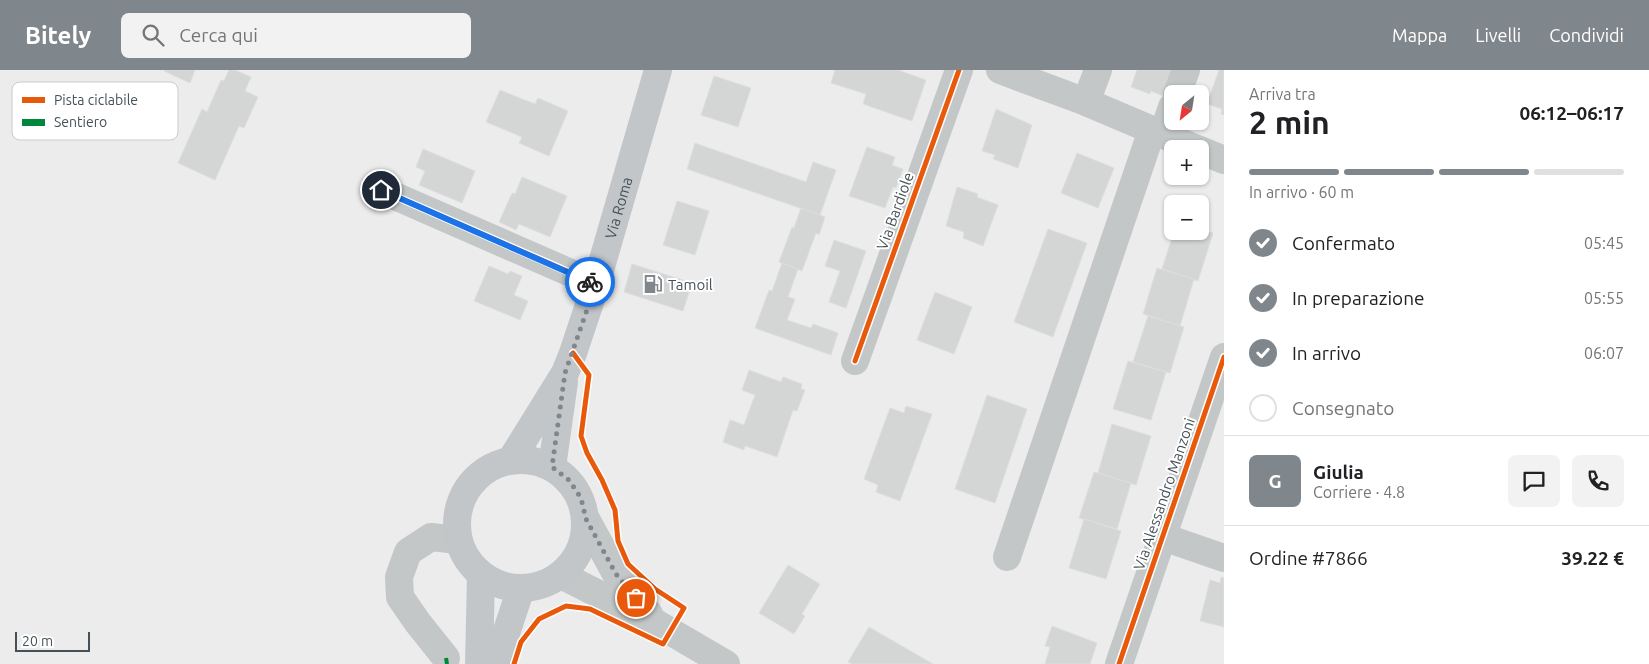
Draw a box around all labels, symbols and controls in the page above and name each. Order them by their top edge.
search box [121,13,471,58]
icon: search [139,21,167,49]
text: Bitely [25,22,91,49]
text: Cerca qui [179,24,258,46]
text: Mappa [1392,25,1447,45]
text: Livelli [1475,25,1521,45]
text: Condividi [1549,25,1624,45]
legend [12,82,178,140]
north arrow [1164,85,1209,130]
map controls [1164,85,1209,240]
text: Arriva tra [1249,85,1316,103]
text: Pista ciclabile [54,92,138,108]
text: 06:12–06:17 [1519,102,1624,124]
text: 2 min [1249,104,1330,140]
text: Sentiero [54,114,107,130]
button: + [1164,140,1209,185]
pin [360,169,402,211]
street label: Via Bardiole [873,170,917,252]
street label: Via Roma [601,175,635,241]
icon: home [367,176,395,204]
text: In arrivo · 60 m [1249,183,1354,201]
button: − [1164,195,1209,240]
icon: check [1249,229,1277,257]
text: Confermato [1292,232,1395,254]
text: 05:45 [1584,234,1624,252]
courier [565,257,615,307]
icon: bike [576,268,604,296]
fuel station icon: Tamoil [642,273,664,295]
place label: Tamoil [668,276,713,293]
icon: check [1249,284,1277,312]
text: In preparazione [1292,287,1425,309]
text: 05:55 [1584,289,1624,307]
icon: check [1249,339,1277,367]
text: In arrivo [1292,342,1361,364]
text: 06:07 [1584,344,1624,362]
text: Consegnato [1292,397,1394,419]
street label: Via Alessandro Manzoni [1130,416,1198,572]
button: chat [1508,455,1560,507]
button: phone [1572,455,1624,507]
text: Giulia [1313,461,1364,483]
text: G [1268,470,1282,492]
text: Corriere · 4.8 [1313,483,1405,501]
text: Ordine #7866 [1249,547,1368,569]
text: 39.22 € [1561,547,1624,569]
pin [615,577,657,619]
icon: bag [622,584,650,612]
scale bar [15,629,90,652]
text: 20 m [22,633,53,649]

